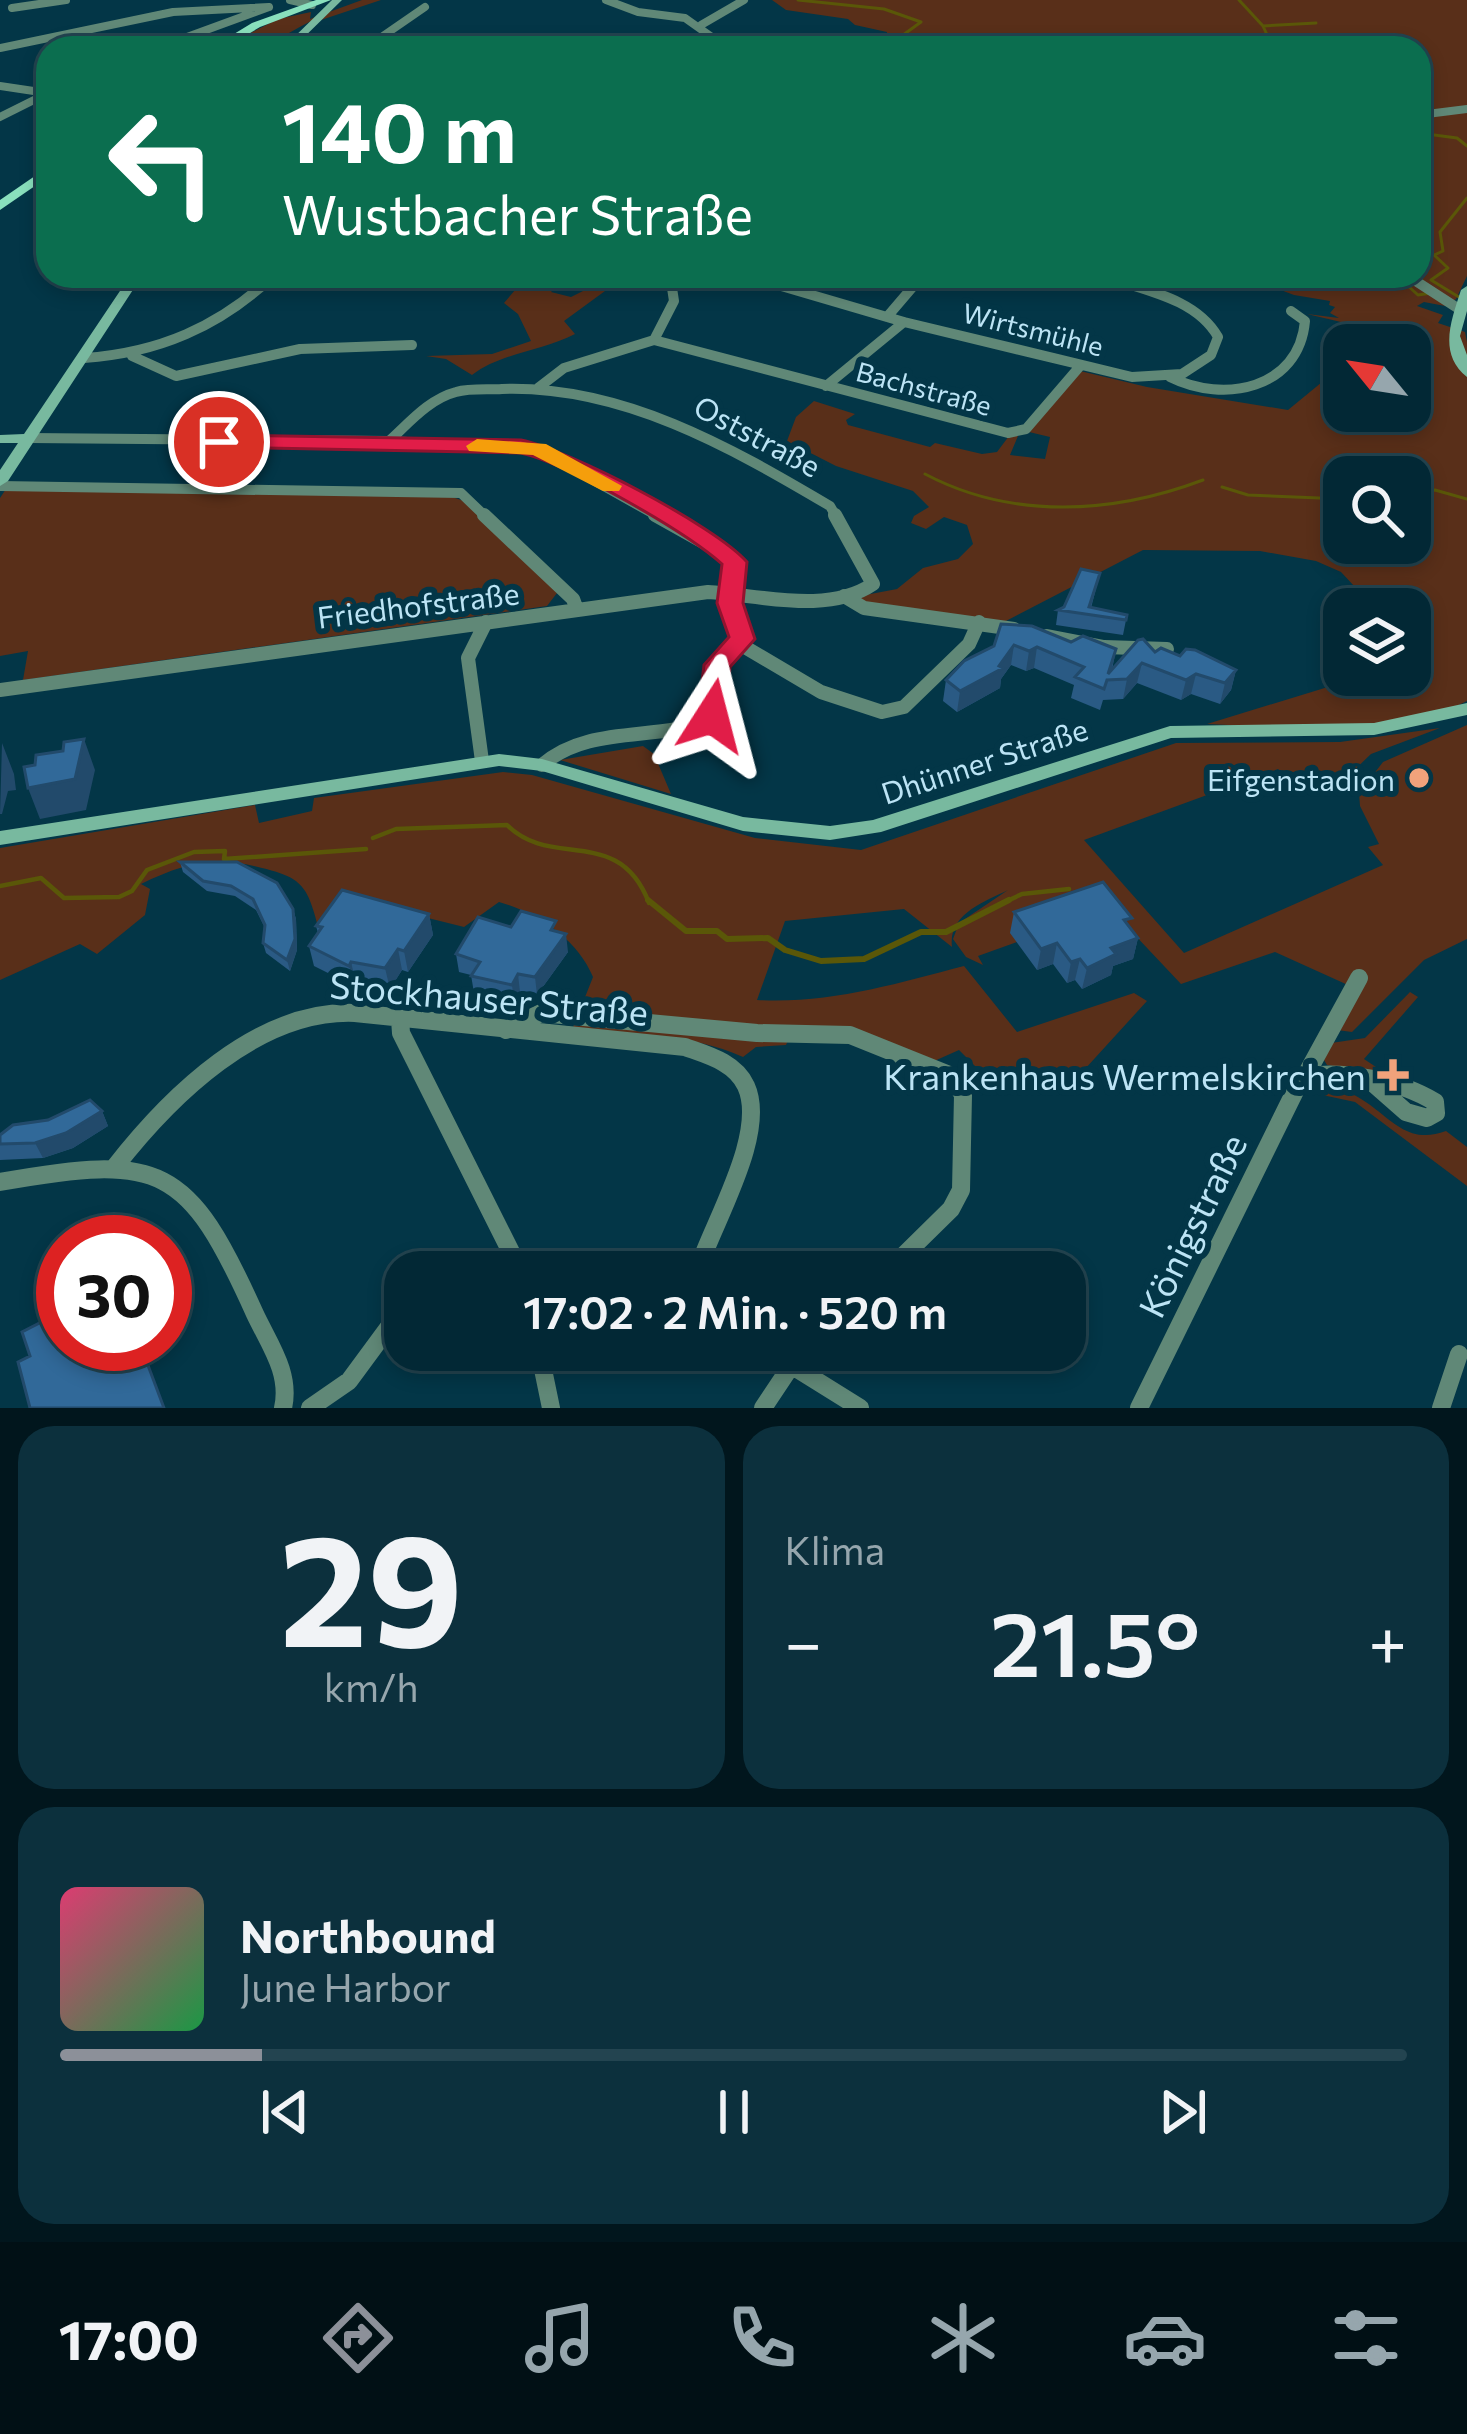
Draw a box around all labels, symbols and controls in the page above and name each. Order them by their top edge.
text: 140 m [282,78,517,180]
icon: left [84,84,240,240]
text: Wustbacher Straße [282,180,753,246]
street label: Wirtsmühle [959,296,1107,362]
north arrow [1323,324,1431,432]
map controls [1323,324,1431,696]
street label: Bachstraße [853,354,995,422]
street label: Oststraße [689,386,827,484]
pin [168,391,270,493]
icon: arrive [186,409,252,475]
button: search [1323,456,1431,564]
street label: Friedhofstraße [315,573,521,635]
button: layers [1323,588,1431,696]
position arrow [649,653,775,779]
street label: Dhünner Straße [876,709,1092,811]
place label: Eifgenstadion [1207,760,1395,797]
marker: Eifgenstadion [1406,765,1432,791]
street label: Stockhauser Straße [328,961,650,1033]
place label: Krankenhaus Wermelskirchen [883,1053,1366,1097]
marker: Krankenhaus Wermelskirchen [1377,1059,1409,1091]
street label: Königstraße [1128,1126,1254,1324]
speed limit sign: 30 [36,1215,192,1371]
text: 17:02 · 2 Min. · 520 m [523,1283,947,1338]
text: 29 [279,1488,463,1679]
text: Klima [785,1525,885,1573]
text: 21.5° [990,1585,1200,1696]
text: − [785,1600,822,1681]
text: + [1368,1600,1407,1681]
text: km/h [324,1662,419,1710]
text: Northbound [240,1907,496,1962]
text: June Harbor [240,1962,451,2010]
icon: previous [252,2079,318,2145]
icon: pause [701,2079,767,2145]
icon: next [1150,2079,1216,2145]
icon: directions [316,2296,400,2380]
icon: music [518,2296,602,2380]
icon: phone [720,2296,804,2380]
icon: climate [921,2296,1005,2380]
icon: car [1123,2296,1207,2380]
icon: filters [1324,2296,1408,2380]
text: 17:00 [59,2305,199,2371]

